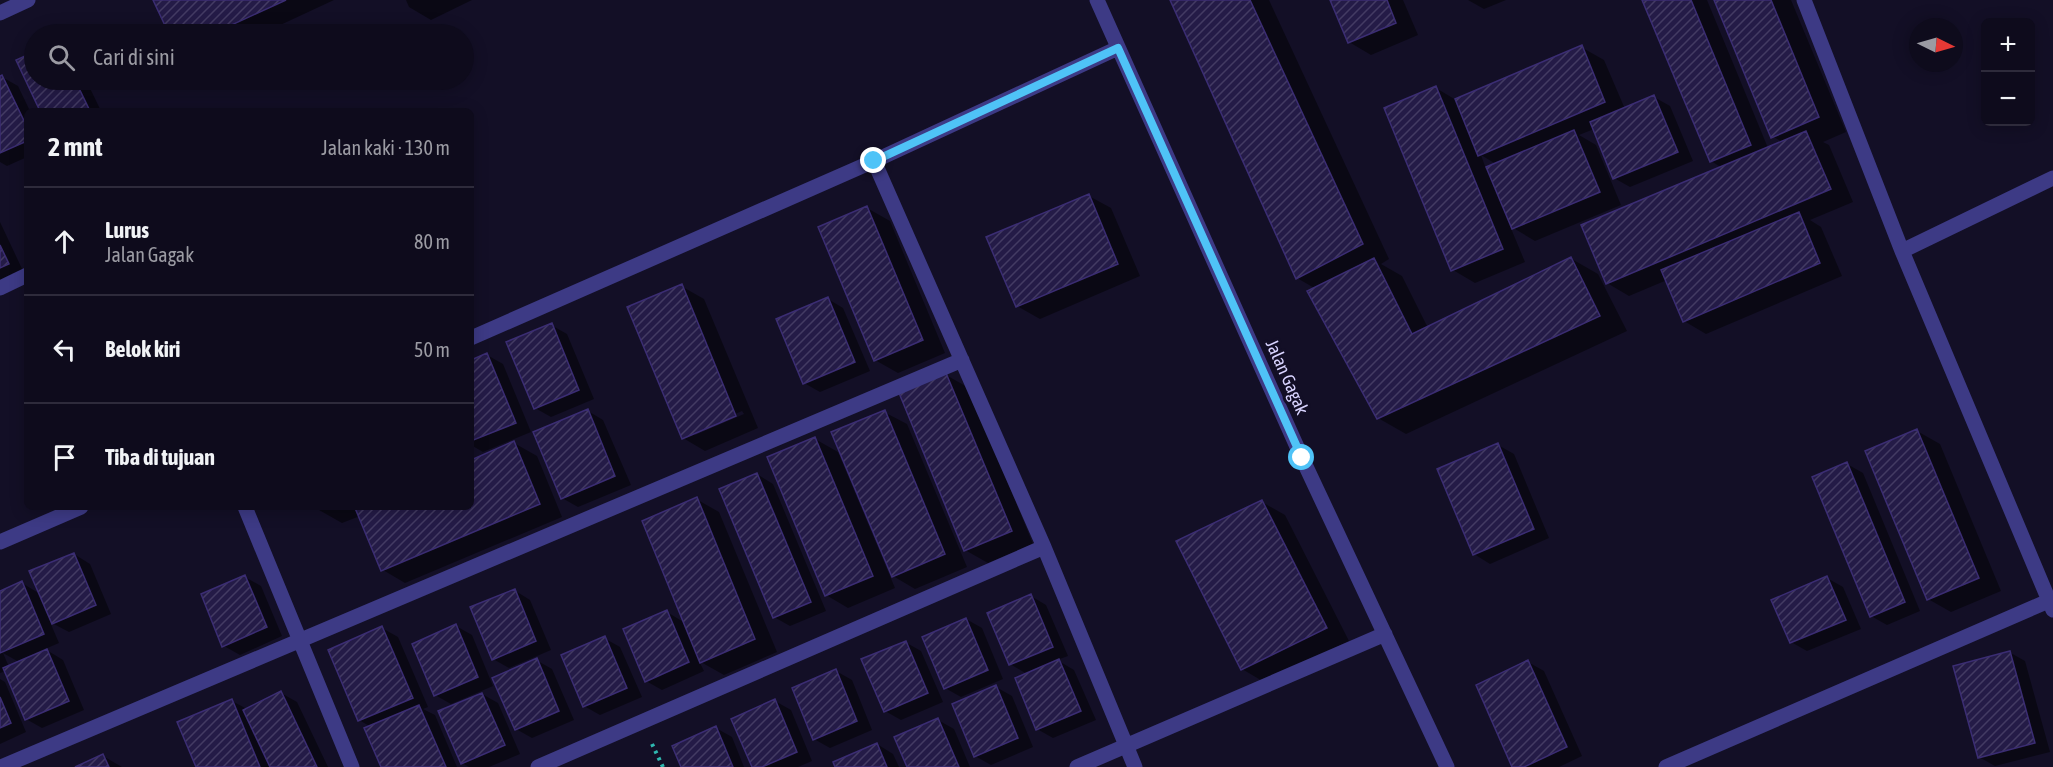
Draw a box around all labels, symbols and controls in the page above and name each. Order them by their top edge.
north arrow [1909,18,1963,72]
map controls [1981,18,2035,126]
button: + [1981,18,2035,72]
search box [24,24,474,90]
icon: search [45,41,78,74]
text: Cari di sini [93,44,175,70]
button: − [1981,72,2035,126]
text: 2 mnt [48,132,103,162]
text: Jalan kaki · 130 m [321,136,450,159]
route end [860,147,886,173]
text: Lurus [105,217,149,243]
icon: ahead [48,225,81,258]
text: 80 m [414,230,450,253]
text: Jalan Gagak [105,243,194,266]
icon: left [48,333,81,366]
text: Belok kiri [105,336,180,362]
street label: Jalan Gagak [1262,336,1313,418]
text: 50 m [414,338,450,361]
icon: arrive [48,441,81,474]
text: Tiba di tujuan [105,444,215,470]
route start [1288,444,1314,470]

